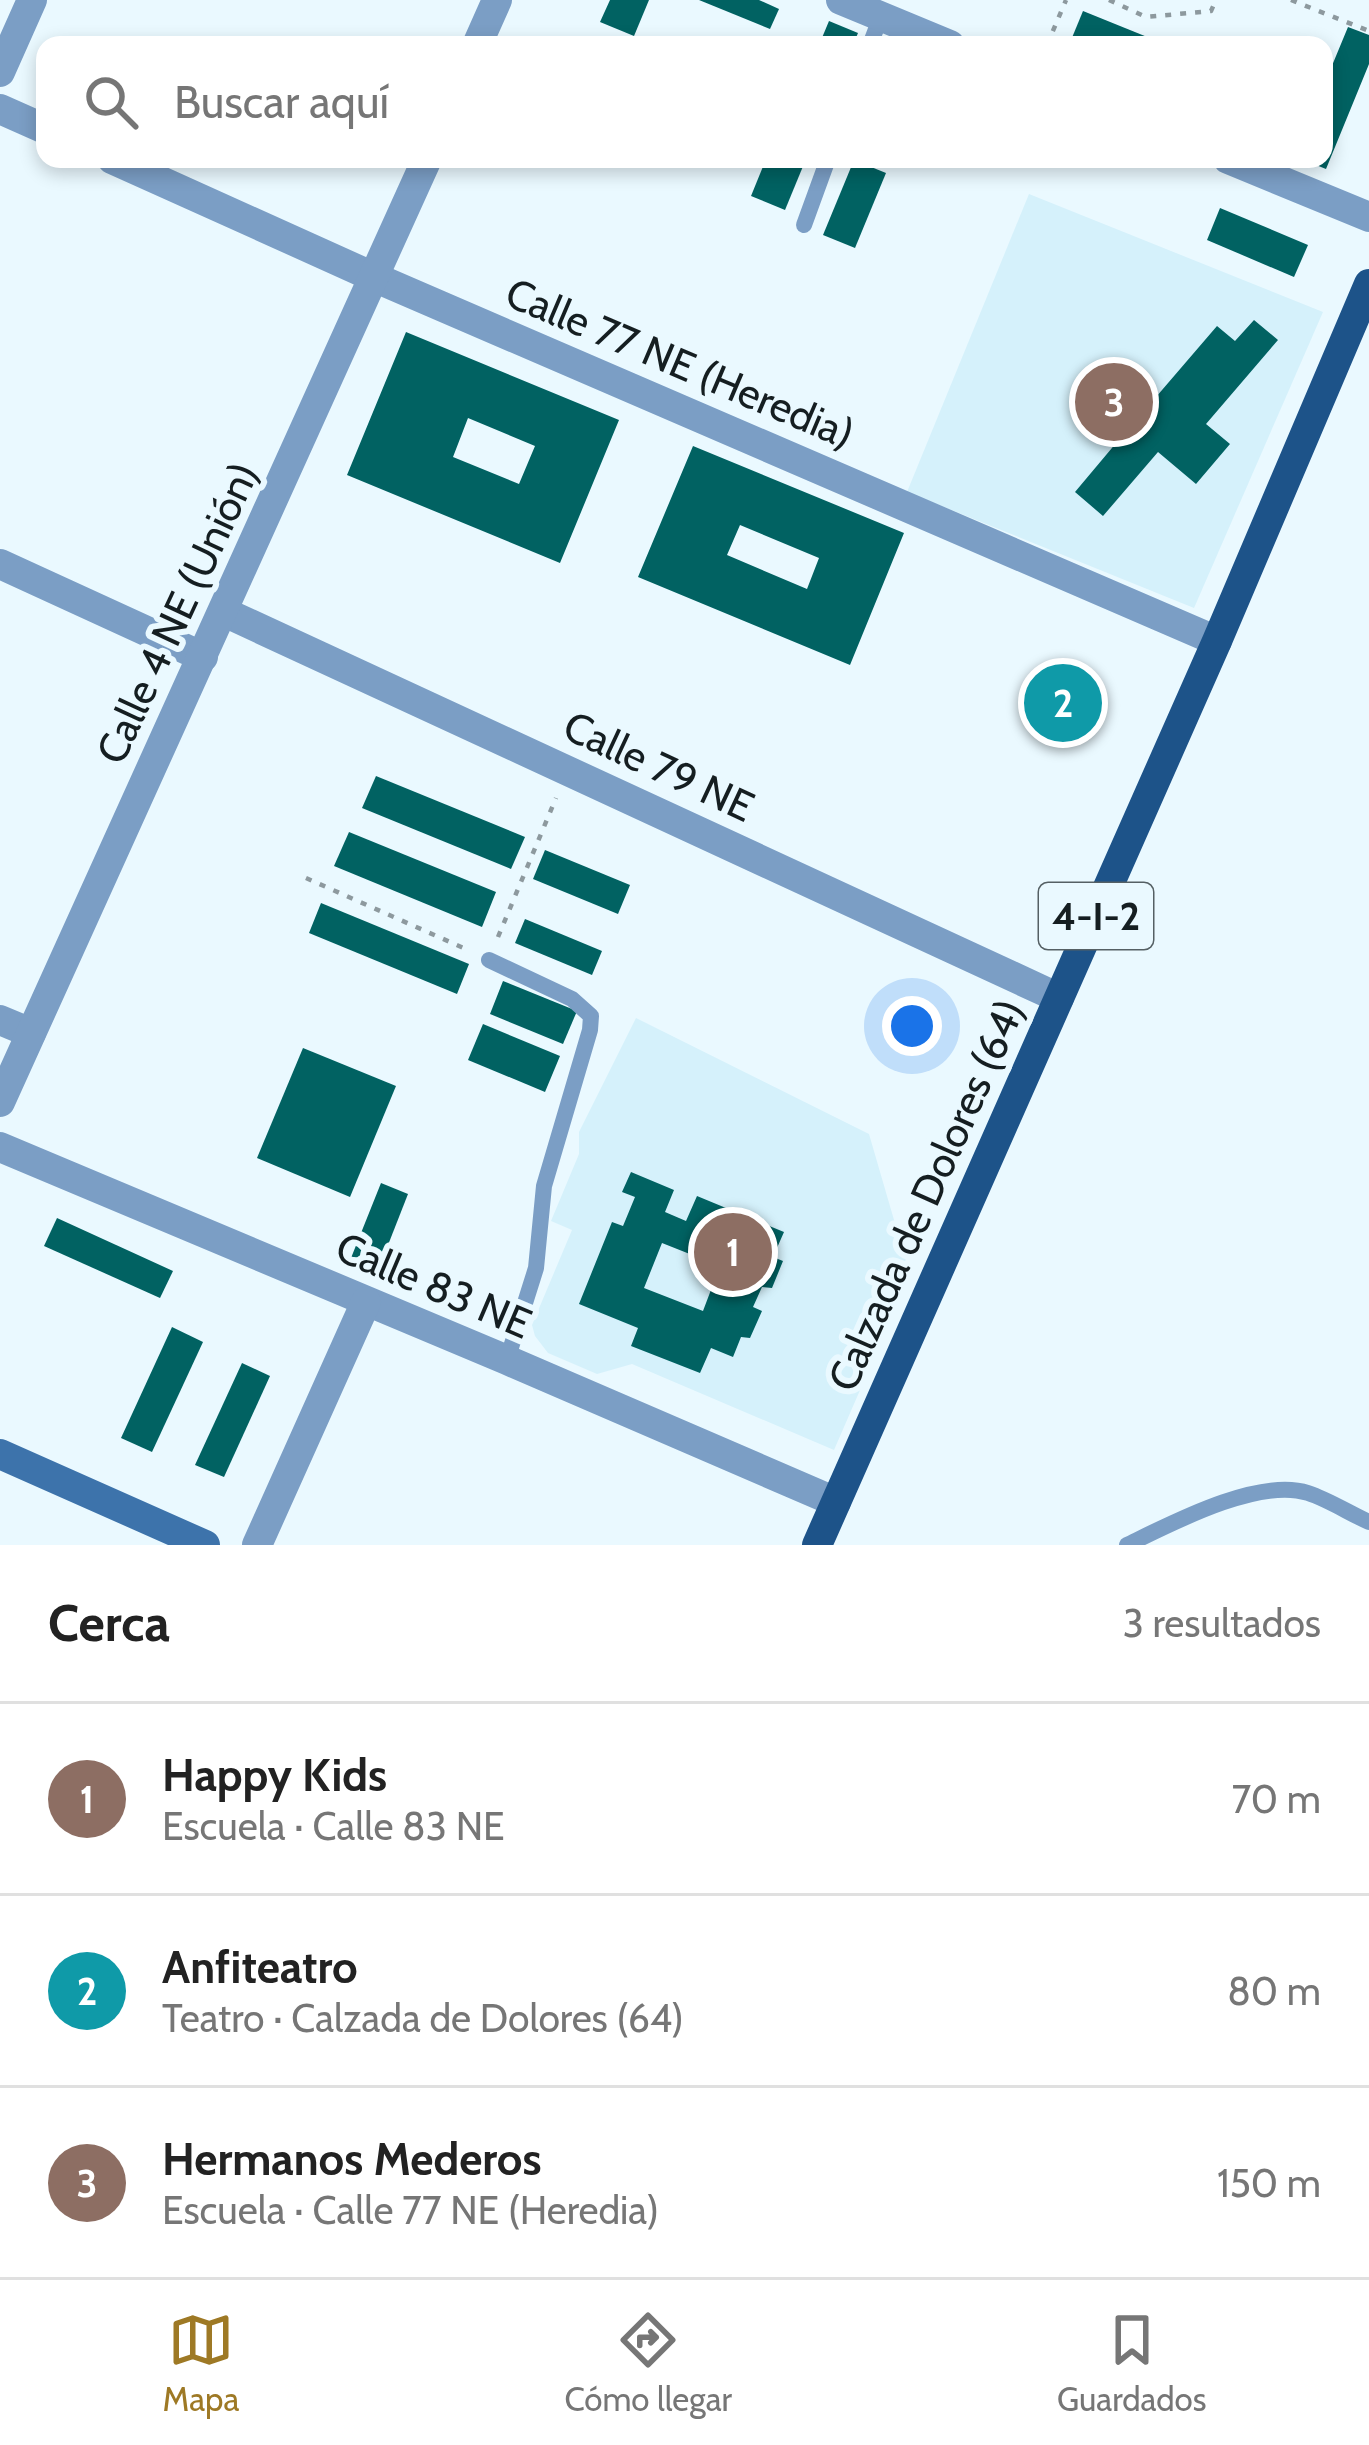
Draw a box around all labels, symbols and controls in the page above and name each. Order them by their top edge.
search box [36,36,1333,168]
icon: search [78,69,144,135]
text: Buscar aquí [174,75,389,129]
street label: Calle 77 NE (Heredia) [498,266,862,460]
pin: 3 [1075,357,1153,447]
street label: Calle 4 NE (Unión) [85,454,269,772]
pin: 2 [1024,658,1102,748]
street label: Calle 79 NE [556,699,762,833]
road number: 4-I-2 [1039,883,1153,949]
street label: Calzada de Dolores (64) [816,991,1036,1399]
your location [882,996,942,1056]
pin: 1 [694,1207,772,1297]
street label: Calle 83 NE [329,1221,539,1349]
text: Cerca [48,1592,170,1654]
text: 3 resultados [1123,1599,1321,1647]
text: Happy Kids [162,1748,387,1802]
text: 1 [80,1775,94,1823]
text: 70 m [1232,1775,1321,1823]
text: Escuela · Calle 83 NE [162,1802,505,1850]
text: Anfiteatro [162,1940,358,1994]
text: 2 [77,1967,97,2015]
text: 80 m [1227,1967,1321,2015]
text: Teatro · Calzada de Dolores (64) [162,1994,684,2042]
text: Hermanos Mederos [162,2132,542,2186]
text: 3 [76,2159,98,2207]
text: 150 m [1217,2159,1321,2207]
text: Escuela · Calle 77 NE (Heredia) [162,2186,659,2234]
tab: Mapa [163,2307,239,2419]
tab: Cómo llegar [564,2307,732,2419]
tab: Guardados [1057,2307,1206,2419]

